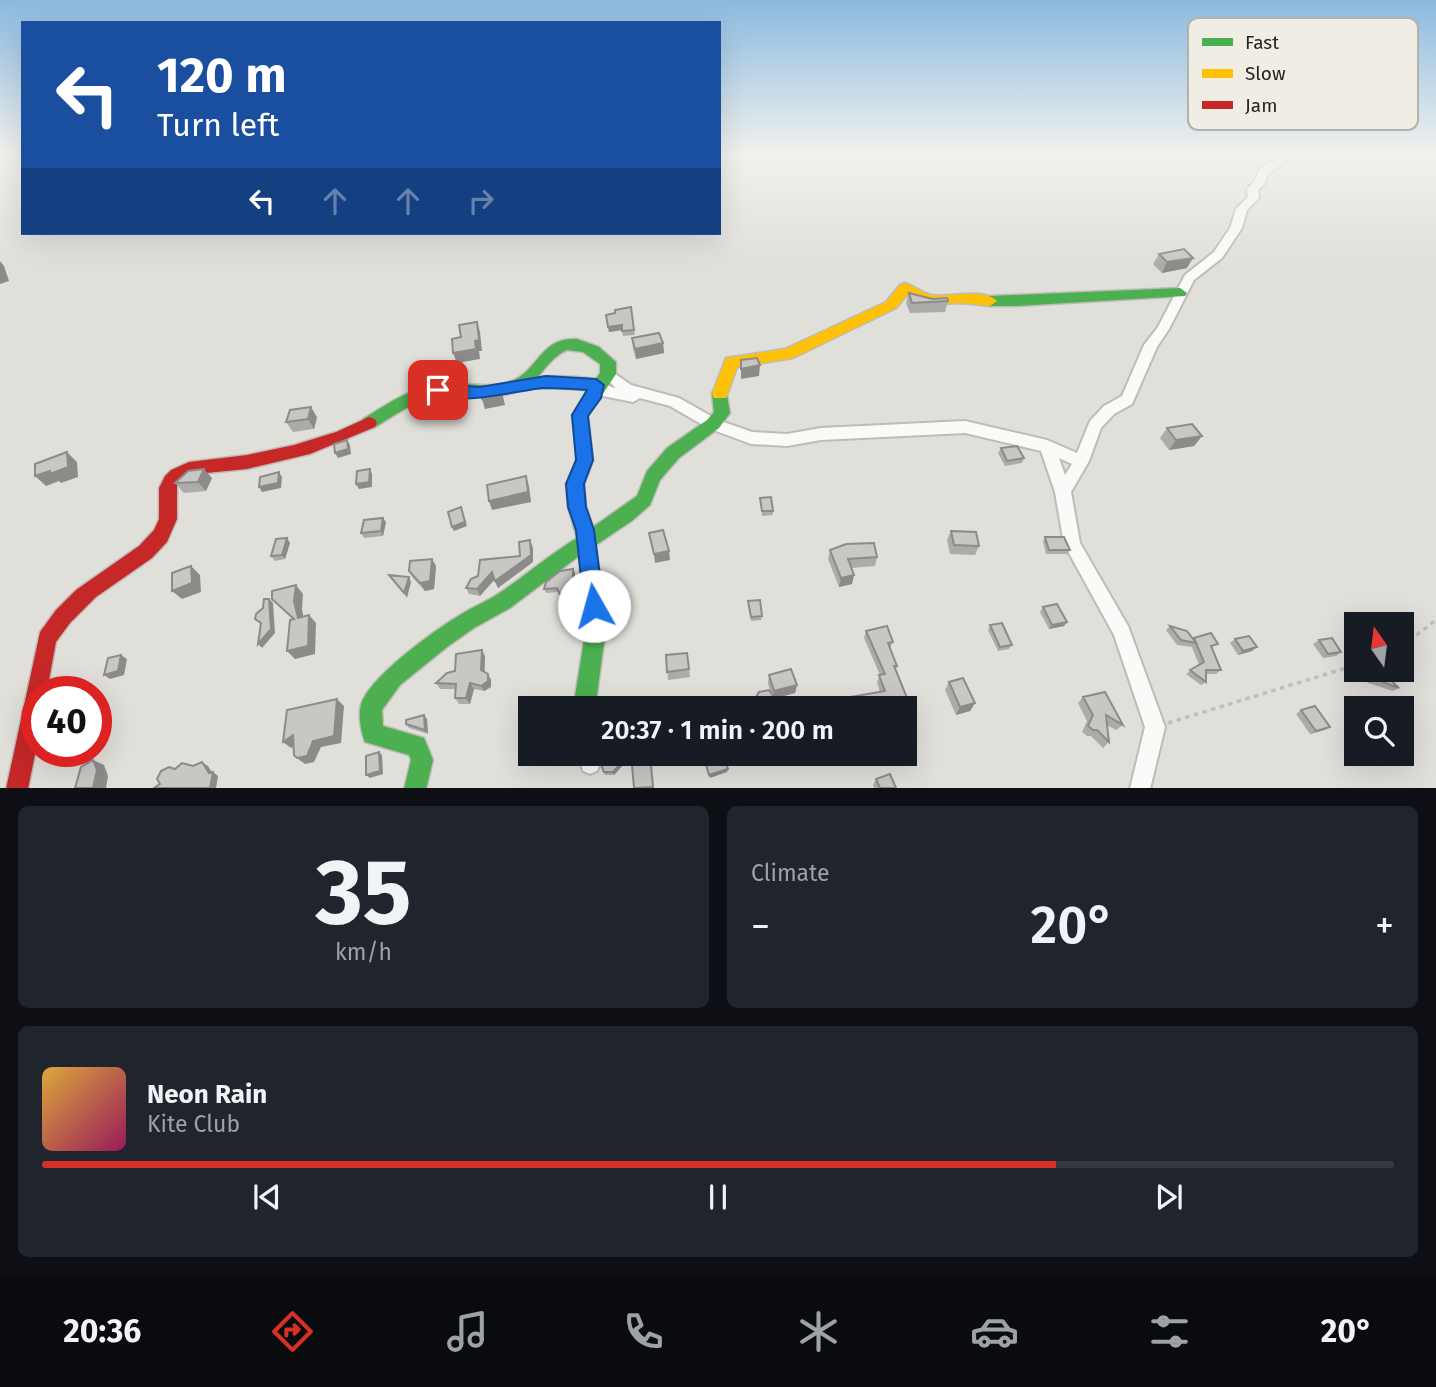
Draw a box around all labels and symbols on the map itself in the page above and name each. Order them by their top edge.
legend [1188,18,1418,130]
text: Fast [1245,31,1279,54]
text: Slow [1245,62,1286,85]
text: Jam [1245,94,1277,117]
pin [408,360,468,420]
position arrow [557,569,631,643]
north arrow [1344,612,1414,682]
speed limit sign: 40 [21,676,112,767]

